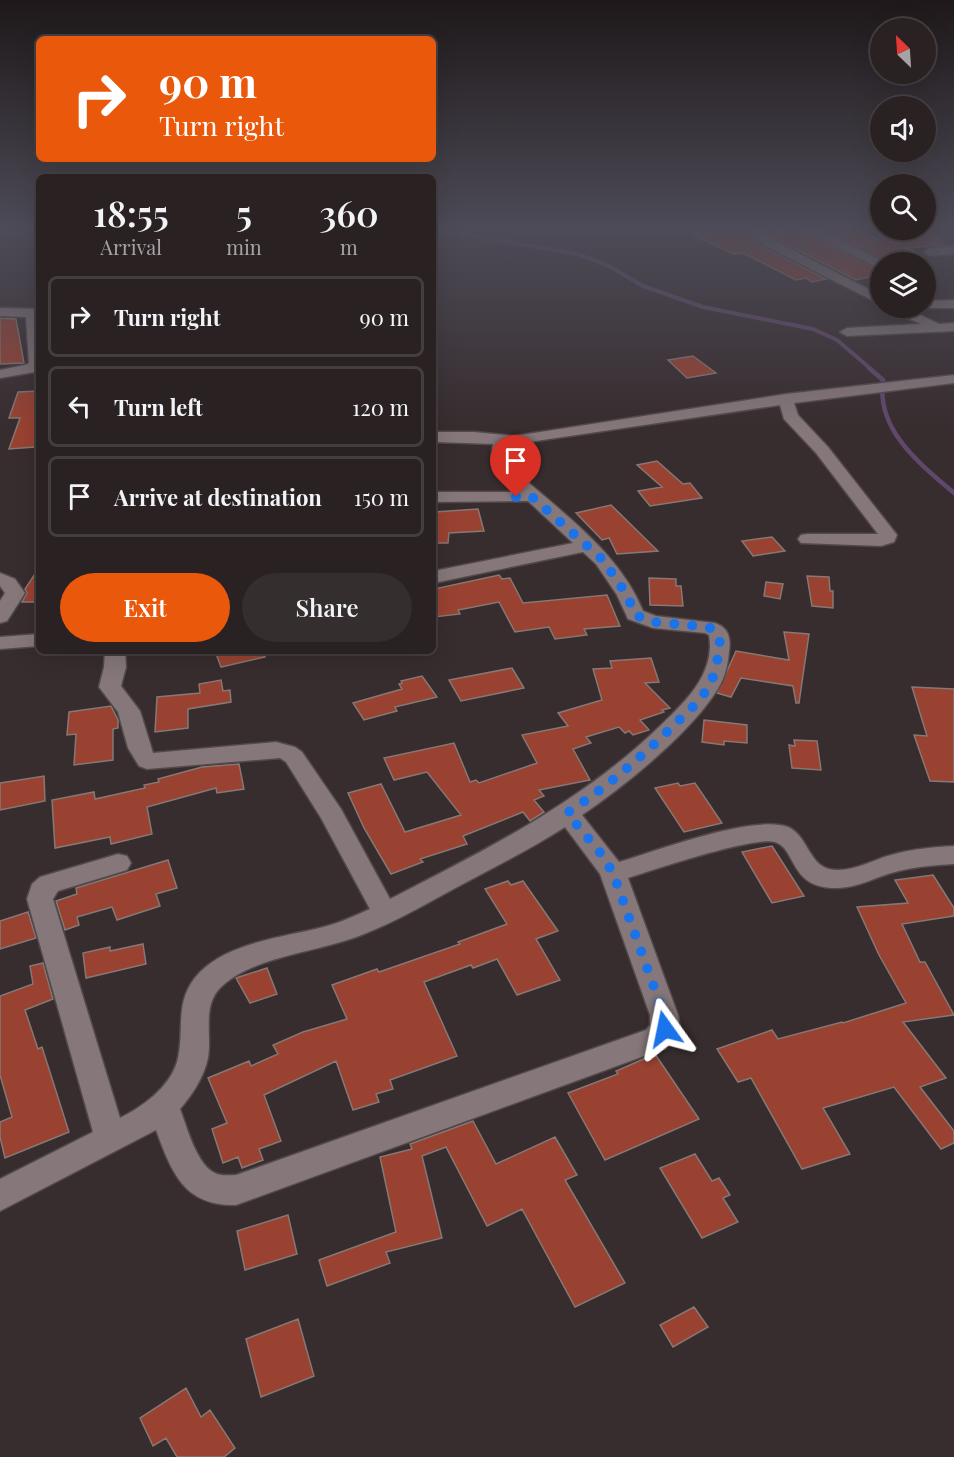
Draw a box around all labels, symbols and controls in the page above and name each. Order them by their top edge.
north arrow [870,18,936,84]
map controls [870,18,936,318]
text: 90 m [159,53,257,109]
icon: right [60,60,138,138]
button: sound [870,96,936,162]
text: Turn right [159,107,284,143]
button: search [870,174,936,240]
text: 18:55 [93,188,169,236]
text: 5 [236,188,252,236]
text: 360 [319,188,379,236]
text: Arrival [100,233,162,260]
text: min [226,233,262,260]
text: m [340,233,358,260]
button: layers [870,252,936,318]
icon: right [63,300,96,333]
text: Turn right [114,302,220,332]
text: 90 m [360,302,409,332]
icon: left [63,390,96,423]
text: Turn left [114,392,203,422]
text: 120 m [352,392,409,422]
pin [490,435,541,497]
icon: arrive [499,444,532,477]
icon: arrive [63,480,96,513]
text: Arrive at destination [114,482,322,512]
text: 150 m [354,482,409,512]
button: Exit [60,573,230,642]
button: Share [242,573,412,642]
position arrow [633,997,697,1061]

